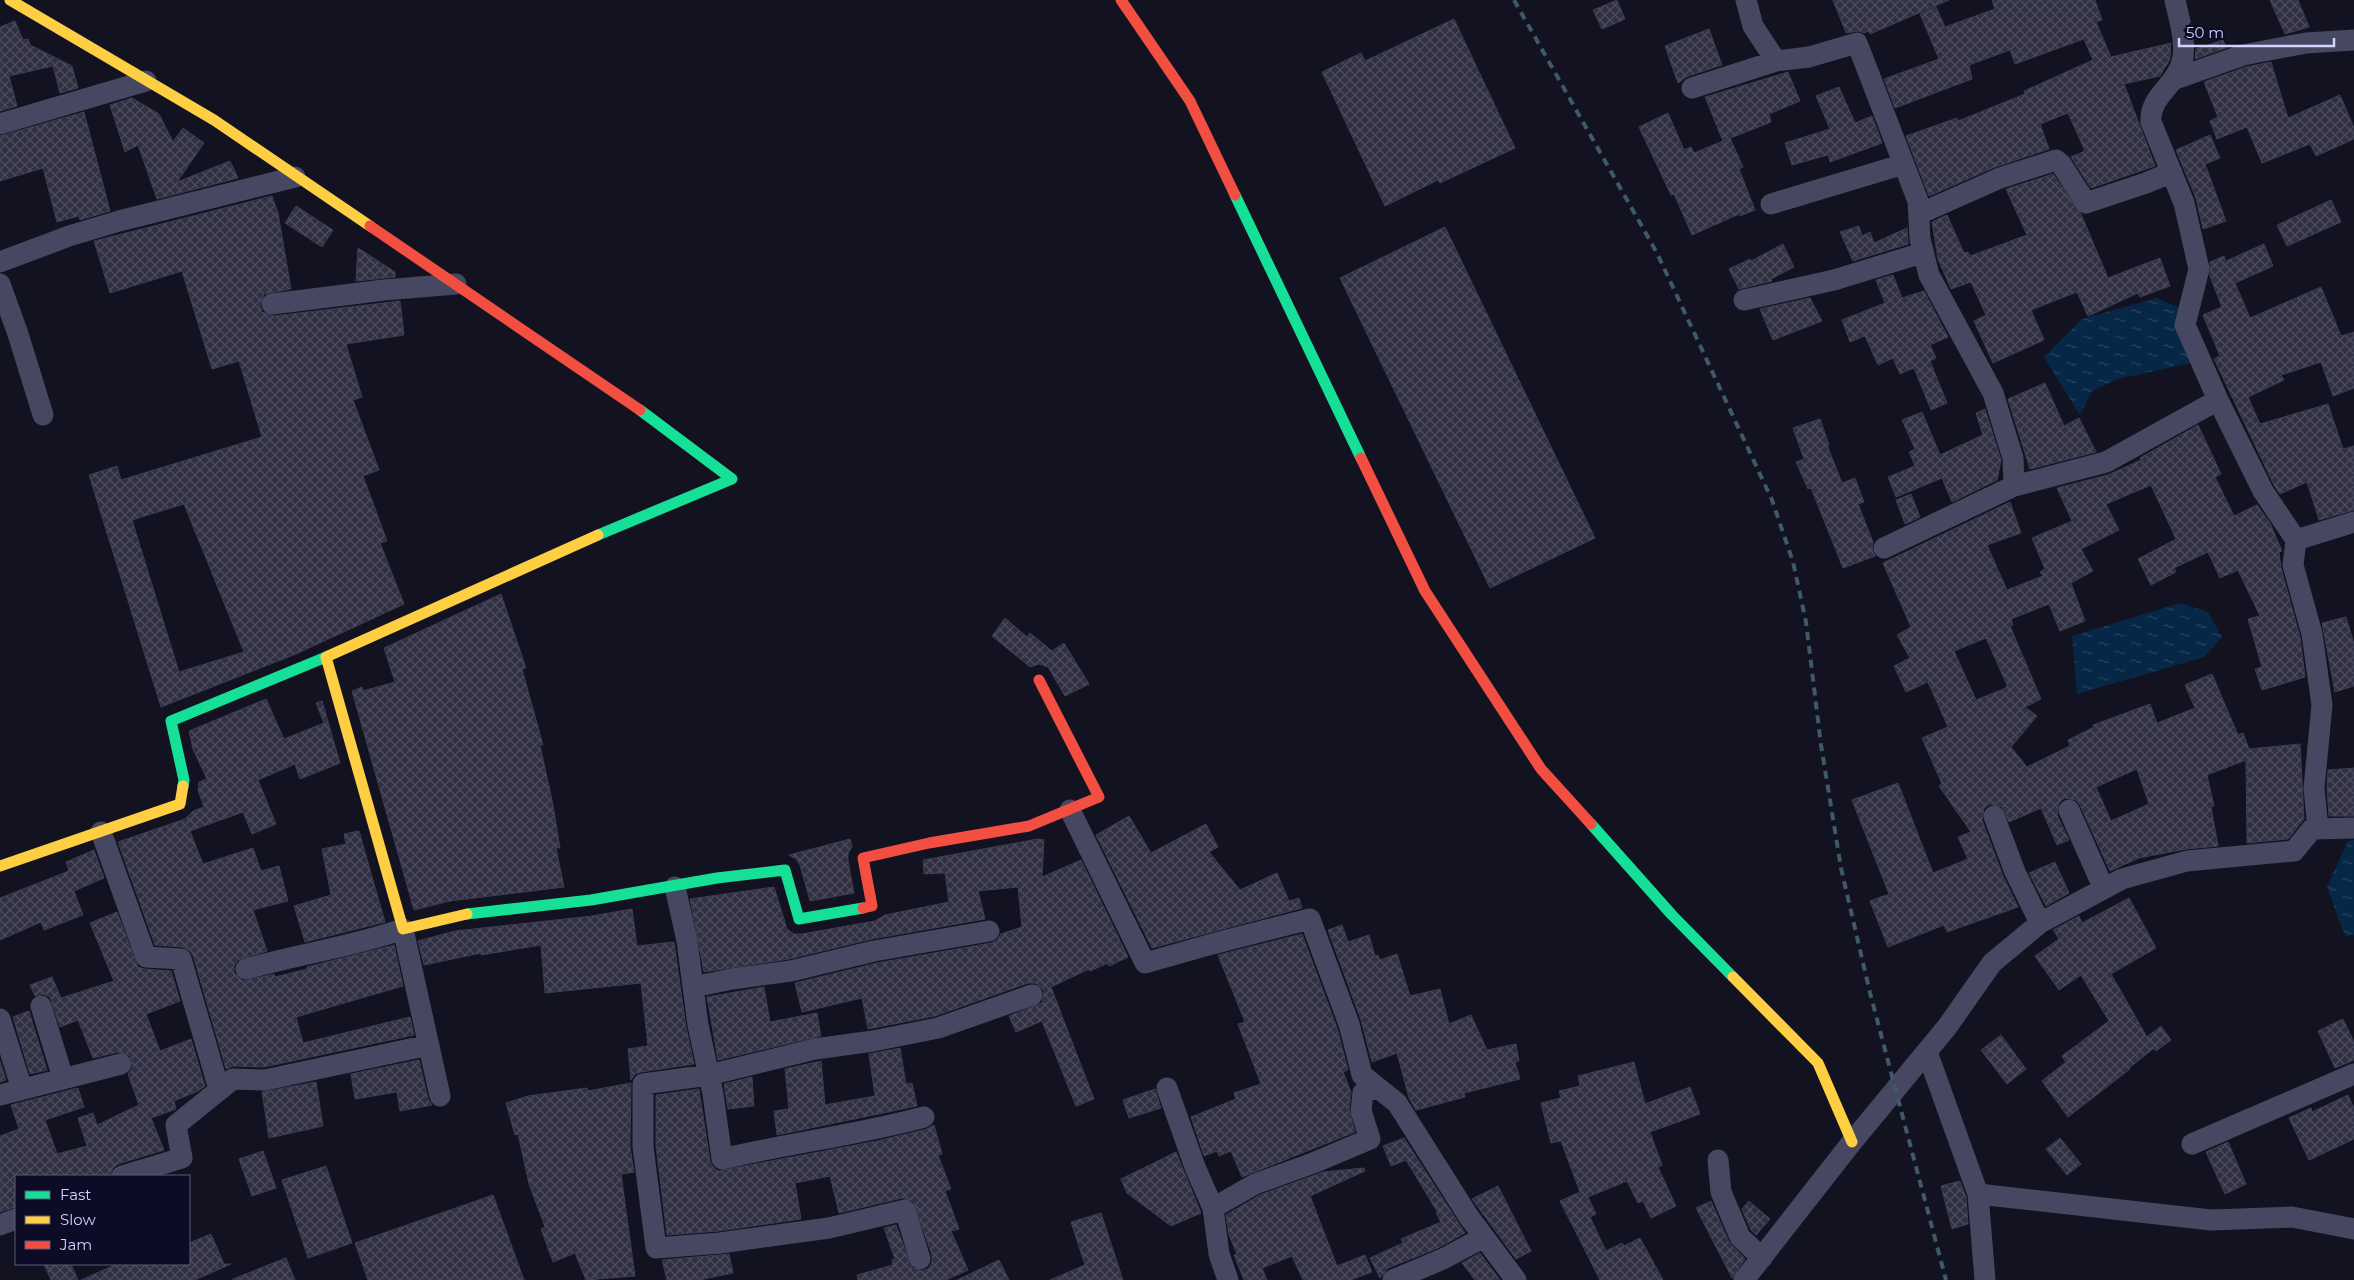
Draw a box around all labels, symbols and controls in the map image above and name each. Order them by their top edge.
scale bar [2179,15,2334,47]
text: 50 m [2186,23,2224,42]
legend [15,1175,190,1265]
text: Fast [60,1185,91,1204]
text: Slow [60,1210,96,1229]
text: Jam [59,1235,92,1254]

